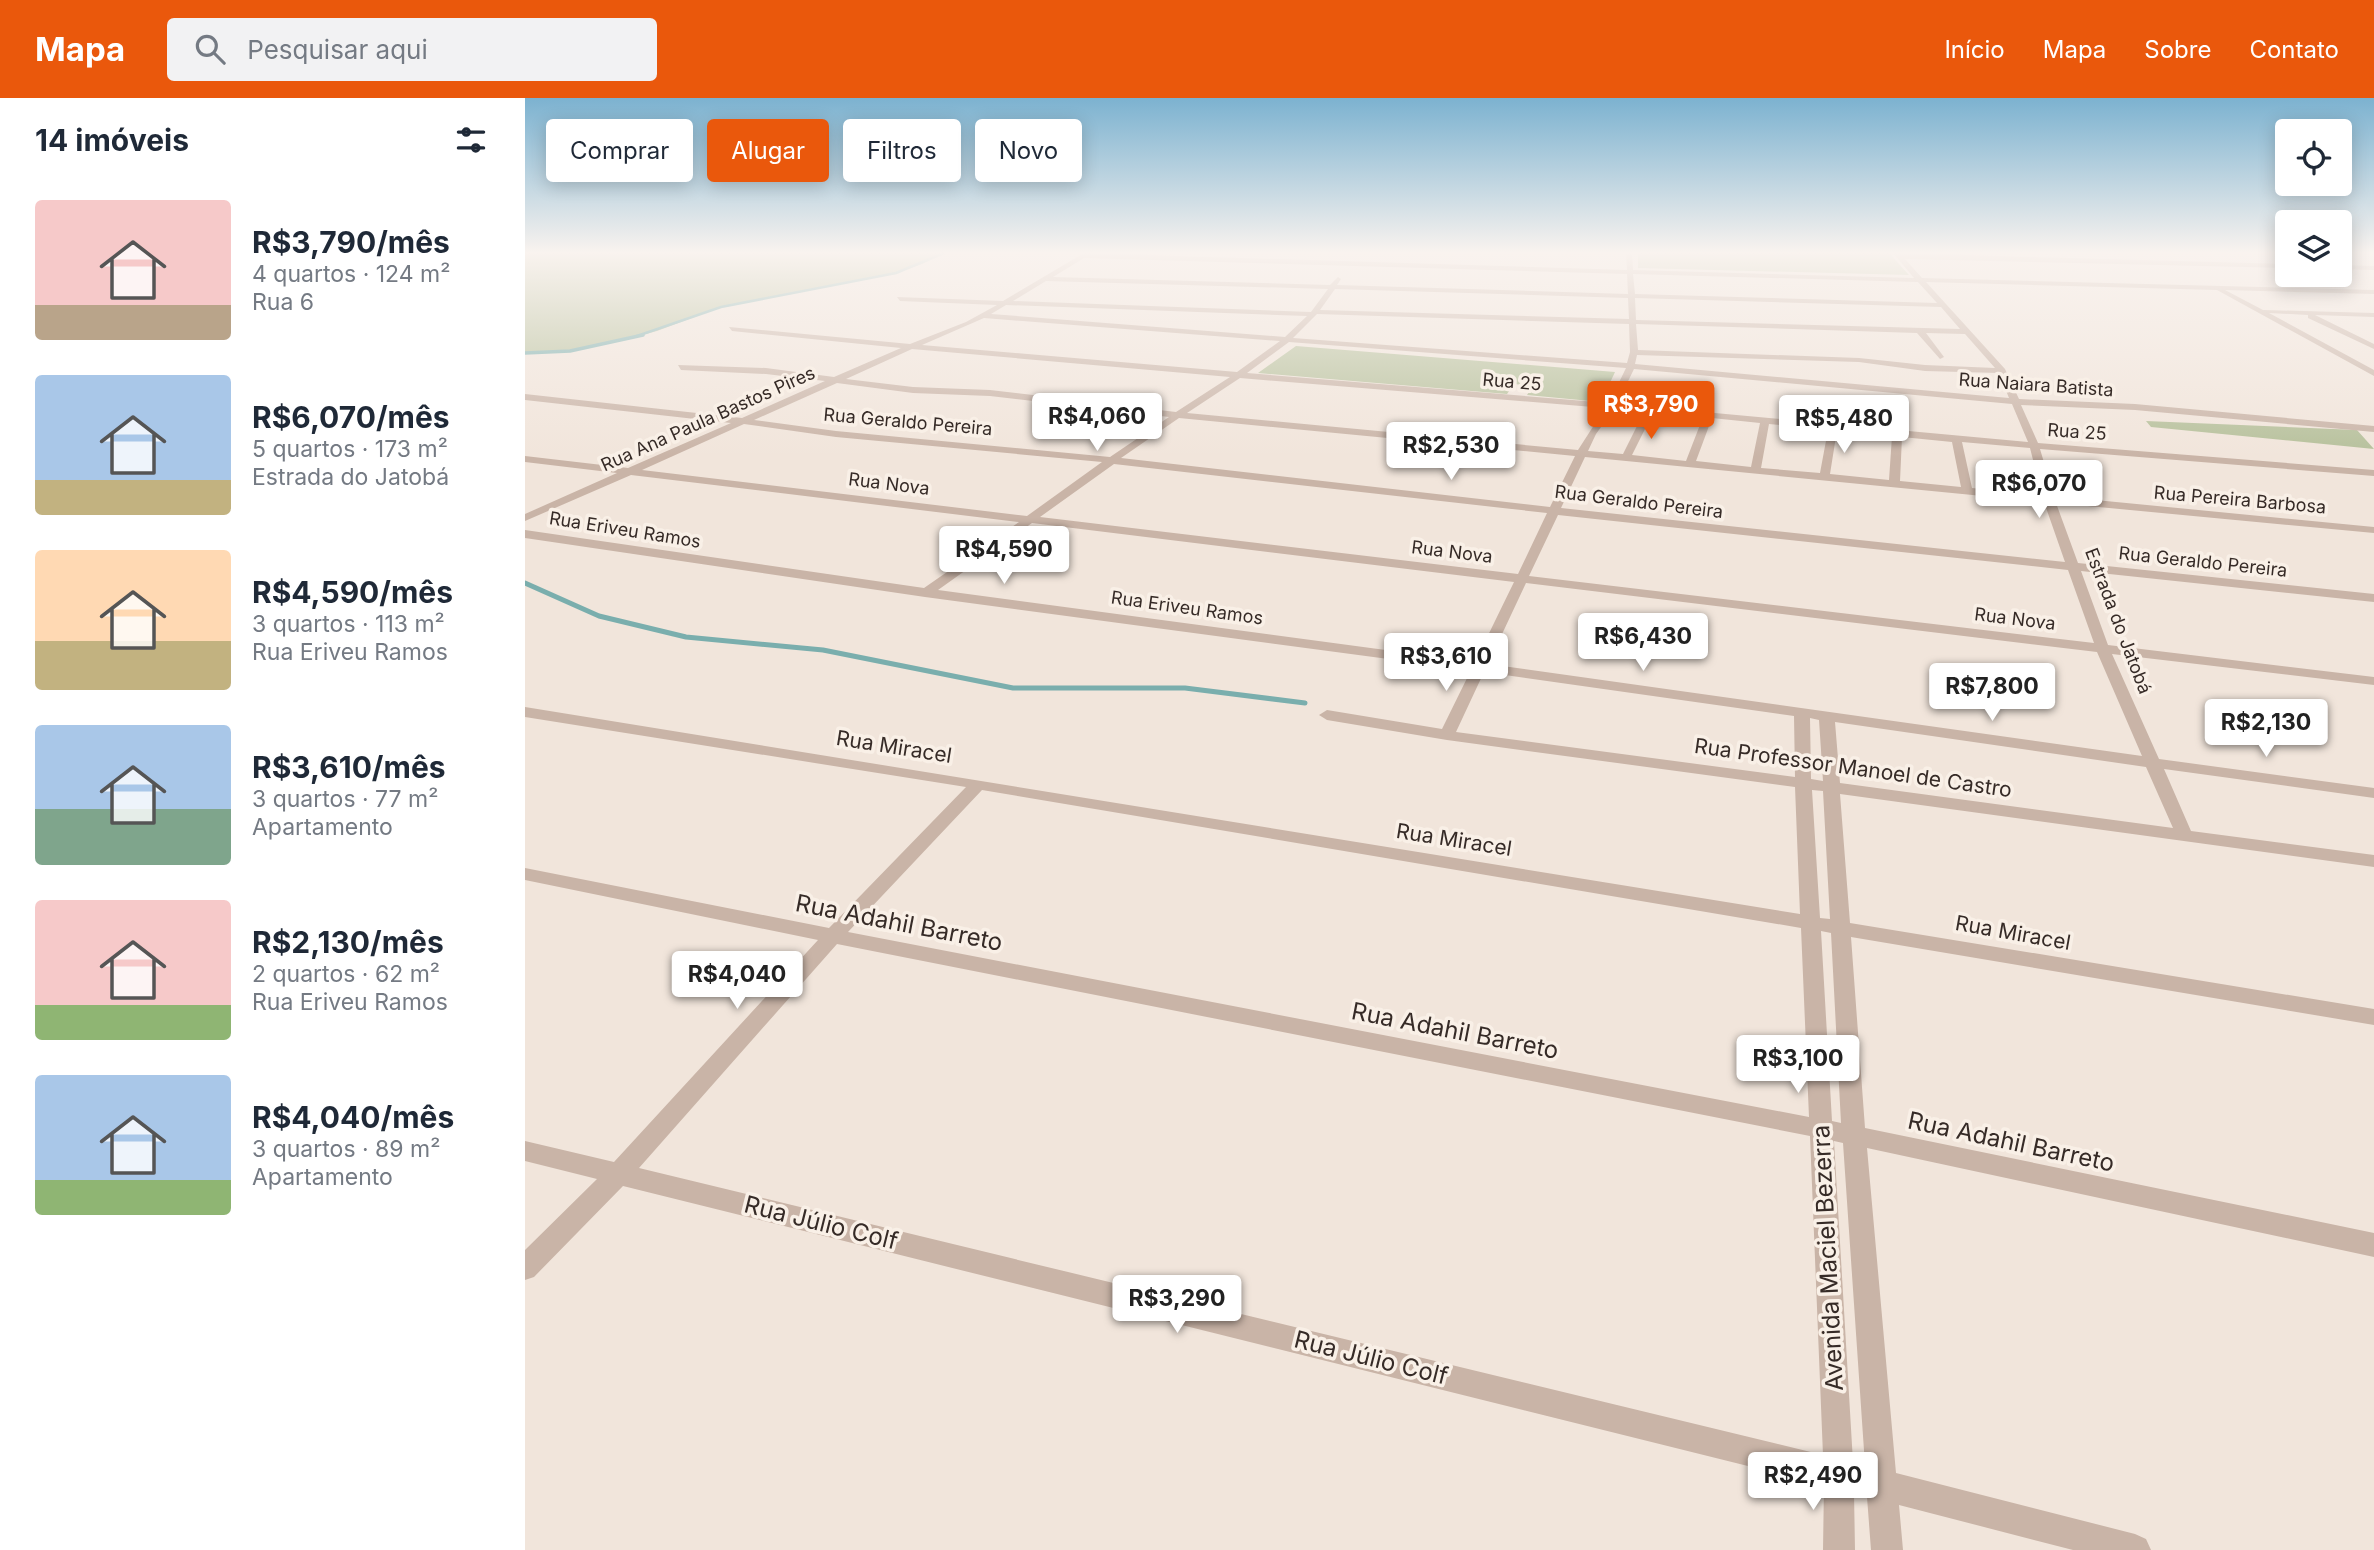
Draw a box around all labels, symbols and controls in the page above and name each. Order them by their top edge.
search box [167,18,657,81]
text: Mapa [35,29,125,69]
icon: search [191,30,229,68]
text: Pesquisar aqui [247,34,428,65]
text: Início [1944,35,2005,64]
text: Mapa [2043,35,2106,64]
text: Sobre [2144,35,2211,64]
text: Contato [2249,35,2339,64]
chip: Comprar [546,119,693,182]
chip: Alugar [707,119,829,182]
chip: Filtros [843,119,961,182]
chip: Novo [975,119,1082,182]
map controls [2275,119,2352,287]
button: locate [2275,119,2352,196]
icon: filters [452,121,490,159]
text: 14 imóveis [35,122,189,158]
button: layers [2275,210,2352,287]
text: R$3,790/mês [252,224,450,260]
icon: home [91,228,175,312]
text: 4 quartos · 124 m² [252,260,450,288]
text: Rua 6 [252,288,314,316]
street label: Rua Ana Paula Bastos Pires [597,362,818,475]
street label: Rua 25 [1482,368,1543,395]
street label: Rua Naiara Batista [1958,369,2114,400]
pin: R$3,790 [1586,382,1716,441]
text: R$3,790 [1603,390,1699,418]
pin: R$4,060 [1032,394,1162,453]
pin: R$5,480 [1779,396,1909,455]
text: R$6,070/mês [252,399,450,435]
text: R$4,060 [1048,402,1146,430]
icon: home [91,403,175,487]
street label: Rua Geraldo Pereira [823,404,993,439]
text: R$5,480 [1795,404,1893,432]
street label: Rua 25 [2047,419,2107,444]
pin: R$2,530 [1386,422,1516,482]
text: R$2,530 [1402,431,1500,459]
text: 5 quartos · 173 m² [252,435,448,463]
pin: R$6,070 [1974,460,2104,520]
text: Estrada do Jatobá [252,463,449,491]
street label: Rua Nova [847,468,931,499]
text: R$6,070 [1991,469,2087,497]
street label: Rua Geraldo Pereira [1554,481,1724,522]
street label: Rua Pereira Barbosa [2153,482,2327,517]
street label: Rua Eriveu Ramos [548,507,702,552]
pin: R$4,590 [939,526,1069,586]
text: R$4,590 [955,535,1053,563]
street label: Rua Nova [1410,536,1494,567]
street label: Rua Geraldo Pereira [2118,542,2288,581]
street label: Estrada do Jatobá [2081,545,2156,697]
text: R$4,590/mês [252,574,453,610]
icon: home [91,578,175,662]
street label: Rua Eriveu Ramos [1110,586,1264,629]
street label: Rua Nova [1973,603,2057,634]
text: 3 quartos · 113 m² [252,610,445,638]
pin: R$6,430 [1578,614,1708,673]
text: R$6,430 [1594,622,1692,650]
pin: R$3,610 [1381,634,1511,693]
text: Rua Eriveu Ramos [252,638,448,666]
text: R$3,610 [1400,642,1492,670]
pin: R$7,800 [1927,664,2057,723]
text: R$7,800 [1945,672,2039,700]
pin: R$2,130 [2201,700,2331,759]
text: R$2,130 [2221,708,2311,736]
street label: Rua Miracel [834,725,954,768]
street label: Rua Professor Manoel de Castro [1693,733,2013,802]
text: R$3,610/mês [252,749,446,785]
icon: home [91,753,175,837]
text: 3 quartos · 77 m² [252,785,438,813]
text: Apartamento [252,813,393,841]
street label: Rua Miracel [1394,818,1514,861]
street label: Rua Adahil Barreto [793,888,1005,957]
street label: Rua Miracel [1953,910,2073,955]
text: R$2,130/mês [252,924,444,960]
icon: home [91,928,175,1012]
pin: R$4,040 [672,951,802,1011]
text: 2 quartos · 62 m² [252,960,440,988]
text: R$4,040 [688,960,786,988]
text: Rua Eriveu Ramos [252,988,448,1016]
street label: Rua Adahil Barreto [1349,996,1561,1065]
pin: R$3,100 [1733,1035,1863,1095]
text: R$3,100 [1752,1044,1844,1072]
text: R$4,040/mês [252,1099,454,1135]
icon: home [91,1103,175,1187]
street label: Rua Adahil Barreto [1905,1105,2117,1178]
street label: Avenida Maciel Bezerra [1806,1124,1849,1392]
text: 3 quartos · 89 m² [252,1135,440,1163]
text: Apartamento [252,1163,393,1191]
street label: Rua Júlio Colf [741,1189,901,1256]
pin: R$3,290 [1112,1276,1242,1335]
text: R$3,290 [1128,1284,1226,1312]
street label: Rua Júlio Colf [1291,1324,1451,1391]
pin: R$2,490 [1748,1452,1878,1512]
text: R$2,490 [1764,1461,1862,1489]

